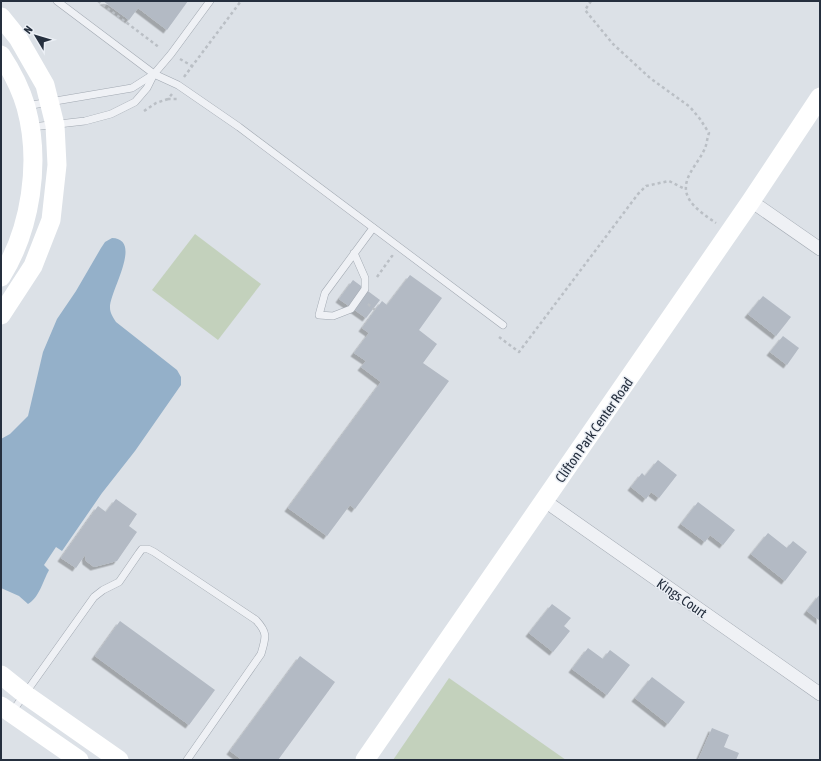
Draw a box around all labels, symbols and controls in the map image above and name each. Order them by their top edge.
north arrow [16,16,56,56]
text: N [21,24,35,36]
street label: Clifton Park Center Road [552,375,636,485]
street label: Kings Court [654,575,710,621]

